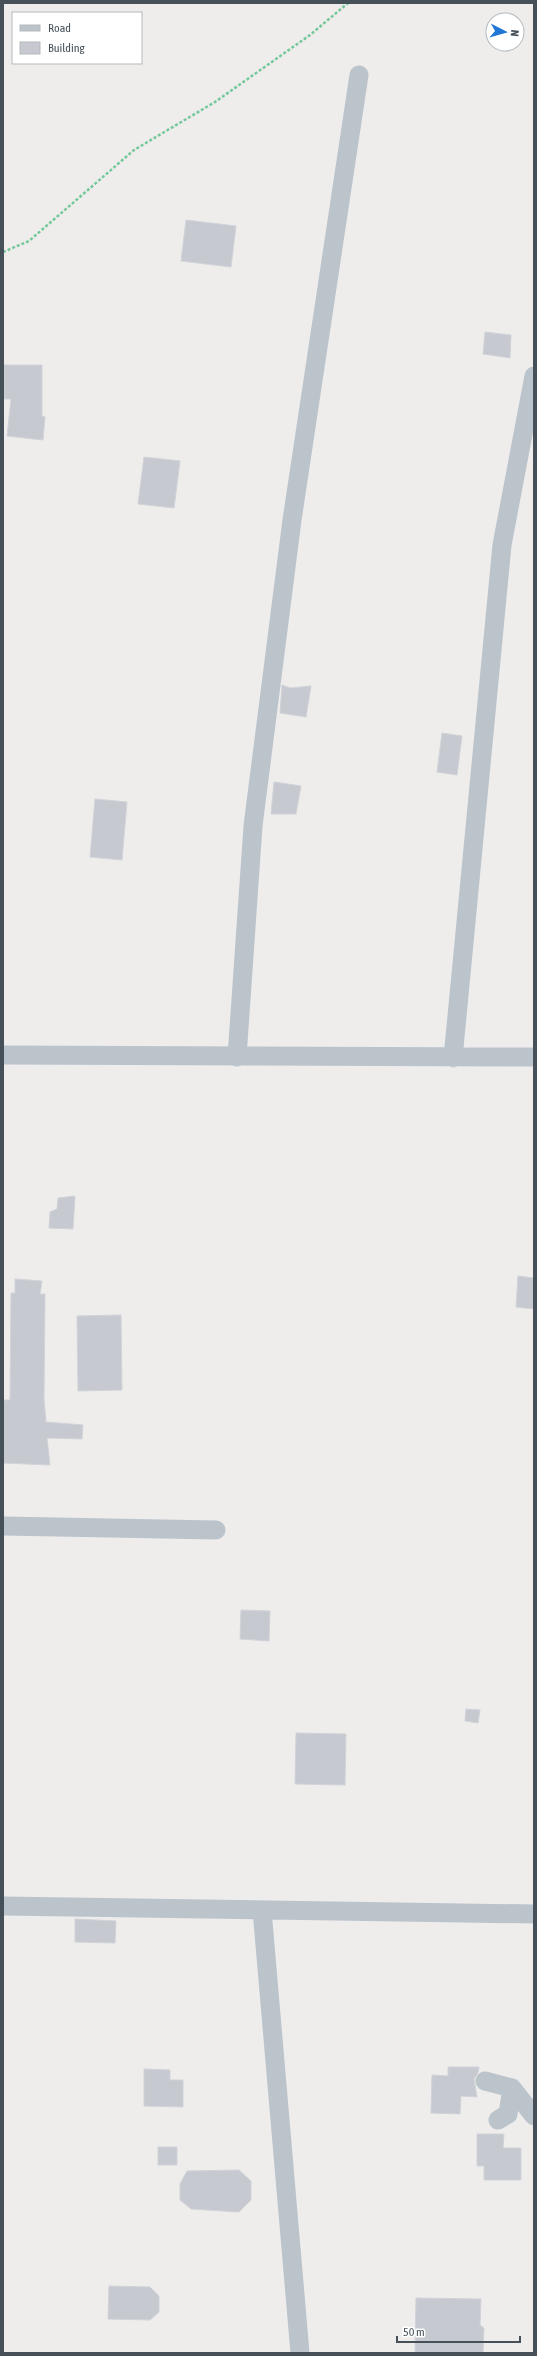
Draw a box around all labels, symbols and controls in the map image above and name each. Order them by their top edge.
legend [12,12,142,64]
north arrow [485,12,525,52]
text: Road [48,21,71,35]
text: N [509,29,521,37]
text: Building [48,41,86,55]
scale bar [397,2318,520,2344]
text: 50 m [403,2325,425,2339]

